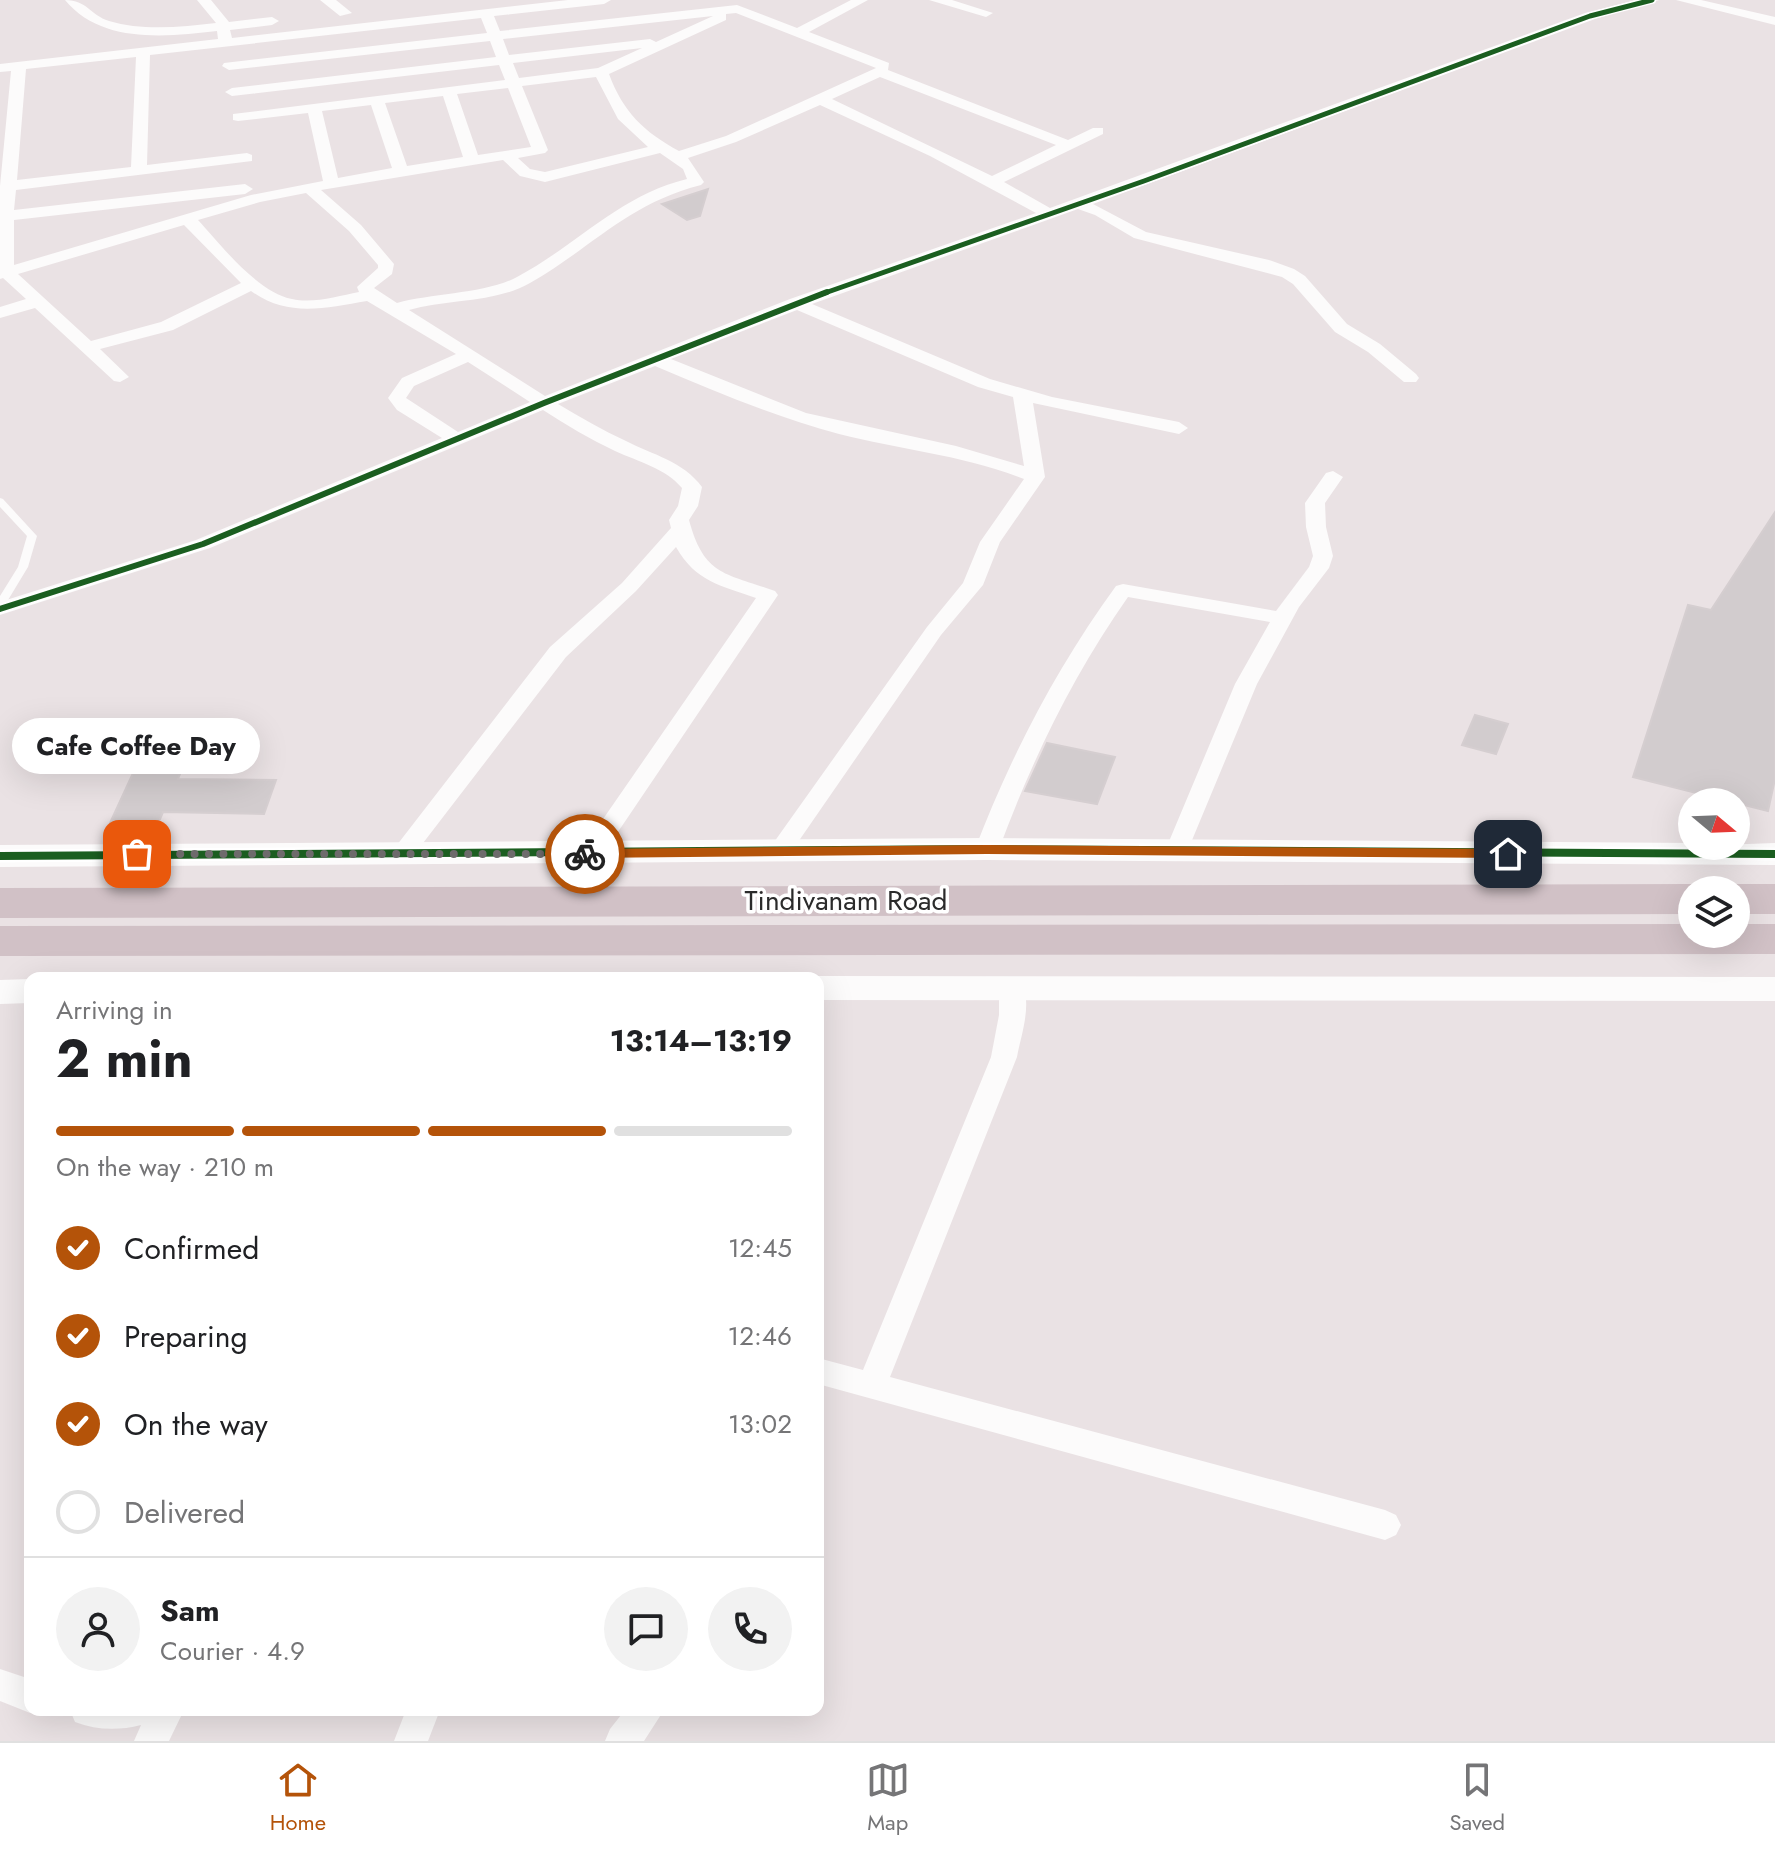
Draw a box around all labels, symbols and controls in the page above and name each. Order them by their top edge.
callout: Cafe Coffee Day [13,718,261,774]
text: Cafe Coffee Day [36,727,236,765]
north arrow [1678,788,1750,860]
map controls [1678,788,1750,948]
courier [545,814,625,894]
pin [103,820,171,888]
pin [1474,820,1542,888]
icon: bag [115,832,159,876]
icon: bike [563,832,607,876]
icon: home [1486,832,1530,876]
button: layers [1678,876,1750,948]
street label: Tindivanam Road [745,880,947,921]
text: Arriving in [56,991,173,1029]
text: 13:14–13:19 [610,1019,792,1062]
text: 2 min [56,1021,193,1097]
text: On the way · 210 m [56,1148,274,1186]
icon: check [56,1226,100,1270]
text: Confirmed [124,1227,259,1270]
text: 12:45 [728,1229,792,1267]
icon: check [56,1314,100,1358]
text: Preparing [124,1315,248,1358]
text: 12:46 [728,1317,792,1355]
icon: check [56,1402,100,1446]
text: On the way [124,1403,268,1446]
text: 13:02 [728,1405,792,1443]
text: Delivered [124,1491,245,1534]
button: person [56,1587,140,1671]
button: chat [604,1587,688,1671]
button: phone [708,1587,792,1671]
text: Sam [160,1589,220,1632]
text: Courier · 4.9 [160,1632,305,1670]
tab: Home [270,1758,326,1838]
tab: Map [866,1758,910,1838]
tab: Saved [1449,1758,1505,1838]

